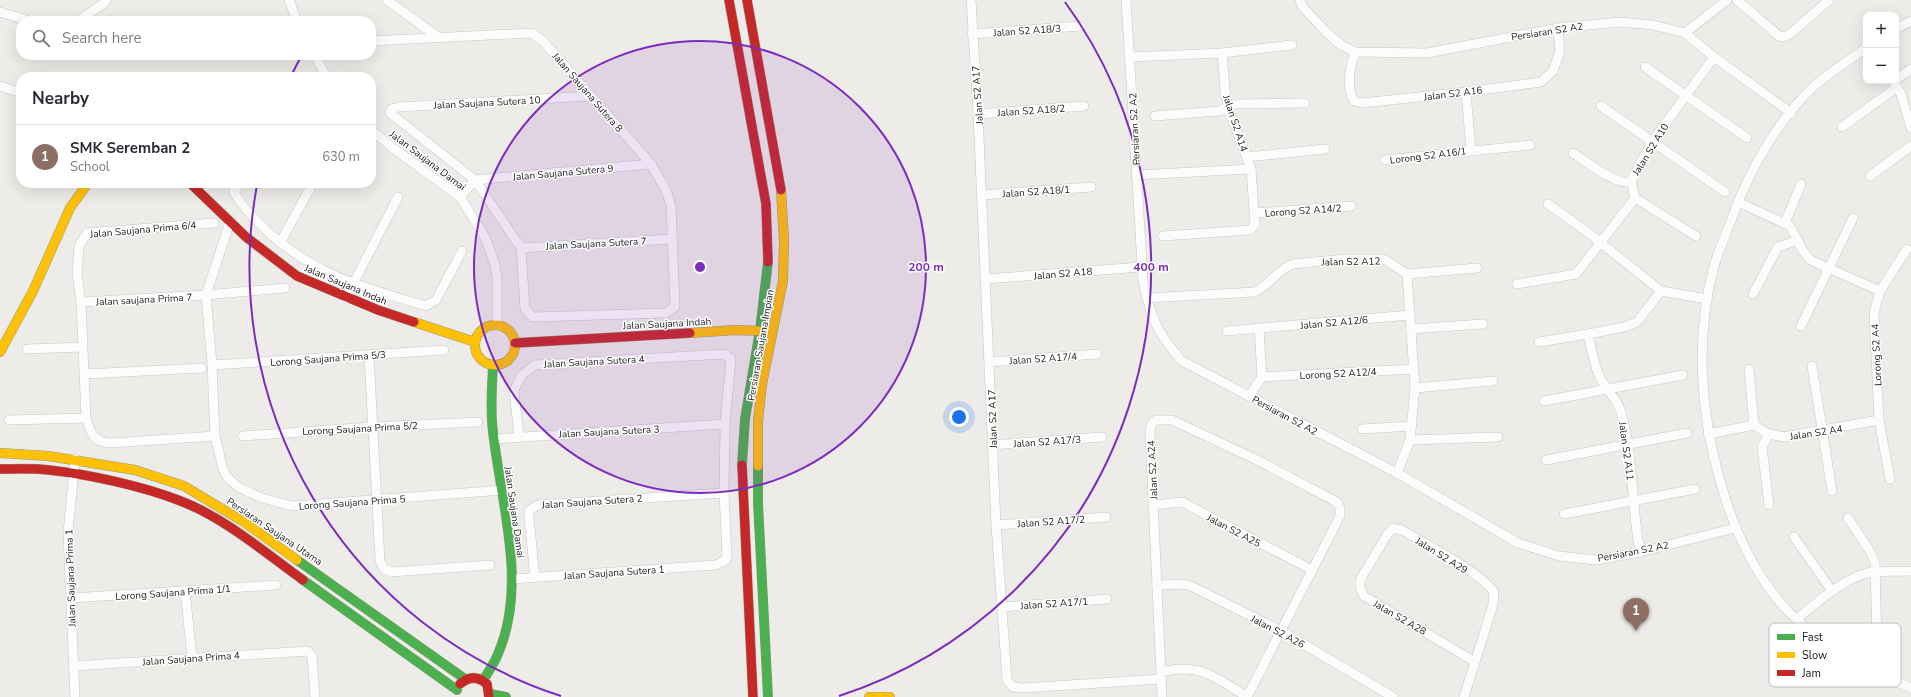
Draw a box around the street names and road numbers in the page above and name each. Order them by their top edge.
street label: Persiaran S2 A2 [1510,19,1584,45]
street label: Jalan S2 A18/3 [992,22,1061,40]
street label: Jalan Saujana Sutera 8 [548,49,626,135]
street label: Jalan S2 A17 [969,65,987,126]
street label: Jalan S2 A16 [1422,83,1483,105]
street label: Persiaran S2 A2 [1126,92,1144,166]
street label: Jalan S2 A14 [1219,92,1251,154]
street label: Jalan Saujana Sutera 10 [432,93,541,113]
street label: Jalan S2 A18/2 [996,102,1065,120]
street label: Jalan S2 A10 [1629,121,1672,179]
street label: Jalan Saujana Damai [386,127,468,194]
street label: Lorong S2 A16/1 [1389,144,1467,168]
street label: Jalan Saujana Sutera 9 [511,162,614,184]
street label: Jalan S2 A18/1 [1001,183,1070,201]
street label: Lorong S2 A14/2 [1264,201,1342,221]
street label: Jalan Saujana Prima 6/4 [88,218,197,242]
street label: Jalan Saujana Sutera 7 [544,234,647,254]
street label: Jalan S2 A12 [1320,254,1381,270]
street label: Jalan Saujana Indah [301,261,389,309]
street label: Jalan S2 A18 [1032,264,1093,284]
street label: Persiaran Saujana Impian [744,288,778,402]
street label: Jalan saujana Prima 7 [94,290,193,310]
street label: Jalan S2 A12/6 [1299,313,1369,333]
street label: Jalan Saujana Indah [622,315,712,333]
street label: Lorong S2 A4 [1868,324,1886,386]
street label: Lorong Saujana Prima 5/3 [270,348,386,370]
street label: Jalan S2 A17/4 [1008,350,1077,368]
street label: Jalan Saujana Sutera 4 [542,352,645,372]
street label: Lorong S2 A12/4 [1299,365,1377,383]
street label: Jalan S2 A17 [985,389,1001,450]
street label: Persiaran S2 A2 [1249,393,1320,439]
street label: Lorong Saujana Prima 5/2 [302,419,418,439]
street label: Jalan S2 A11 [1615,420,1637,481]
street label: Jalan Saujana Sutera 3 [557,422,660,442]
street label: Jalan S2 A4 [1788,422,1843,444]
street label: Jalan S2 A17/3 [1012,433,1081,451]
street label: Jalan S2 A24 [1144,440,1162,501]
street label: Jalan Saujana Damai [501,465,527,559]
street label: Jalan Saujana Sutera 2 [540,491,643,513]
street label: Lorong Saujana Prima 5 [298,492,406,514]
street label: Persiaran Saujana Utama [224,495,325,569]
street label: Jalan S2 A25 [1203,510,1263,551]
street label: Jalan S2 A17/2 [1016,513,1085,531]
street label: Jalan Saujana Prima 1 [62,529,80,628]
street label: Jalan S2 A29 [1412,534,1470,577]
street label: Persiaran S2 A2 [1596,538,1670,566]
street label: Jalan Saujana Sutera 1 [562,562,665,584]
street label: Lorong Saujana Prima 1/1 [115,582,231,604]
street label: Jalan S2 A17/1 [1019,595,1088,613]
street label: Jalan S2 A28 [1370,597,1429,639]
street label: Jalan S2 A26 [1247,611,1307,652]
street label: Jalan Saujana Prima 4 [141,649,240,669]

